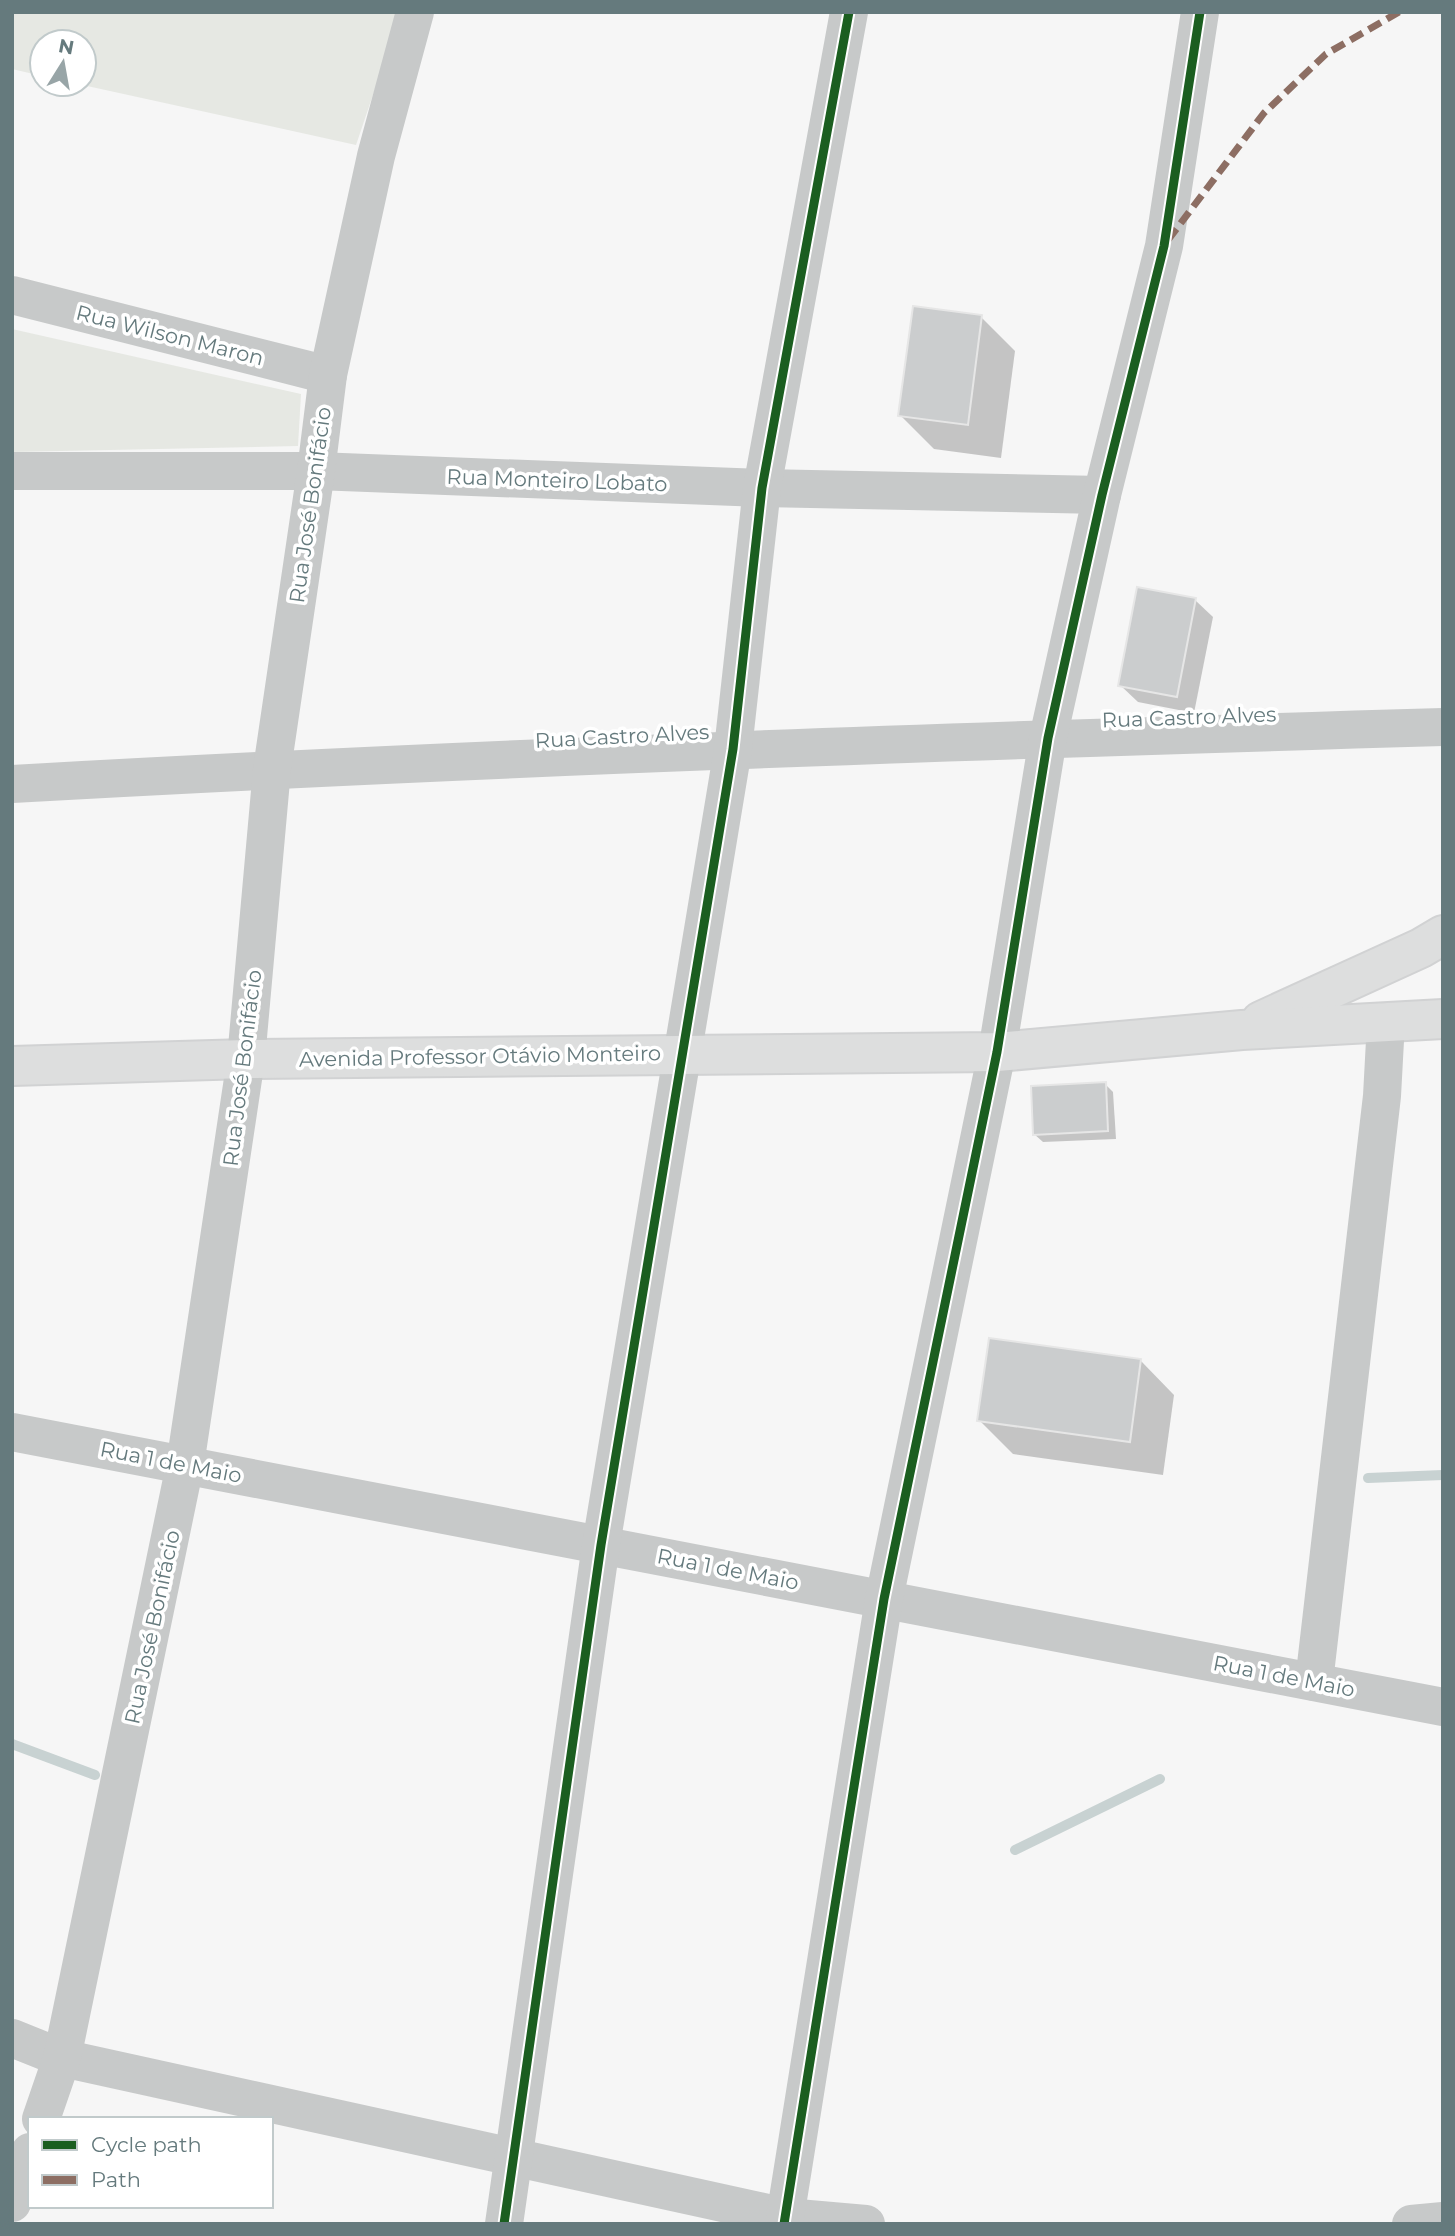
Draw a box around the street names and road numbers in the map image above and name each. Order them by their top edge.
street label: Rua Wilson Maron [74,300,266,370]
street label: Rua José Bonifácio [284,405,336,605]
street label: Rua Monteiro Lobato [446,464,668,496]
street label: Rua Castro Alves [1101,701,1277,733]
street label: Rua Castro Alves [534,719,710,753]
street label: Rua José Bonifácio [218,968,266,1168]
street label: Avenida Professor Otávio Monteiro [299,1040,661,1072]
street label: Rua 1 de Maio [98,1436,244,1488]
street label: Rua José Bonifácio [119,1528,185,1726]
street label: Rua 1 de Maio [655,1543,801,1595]
street label: Rua 1 de Maio [1211,1650,1357,1702]

